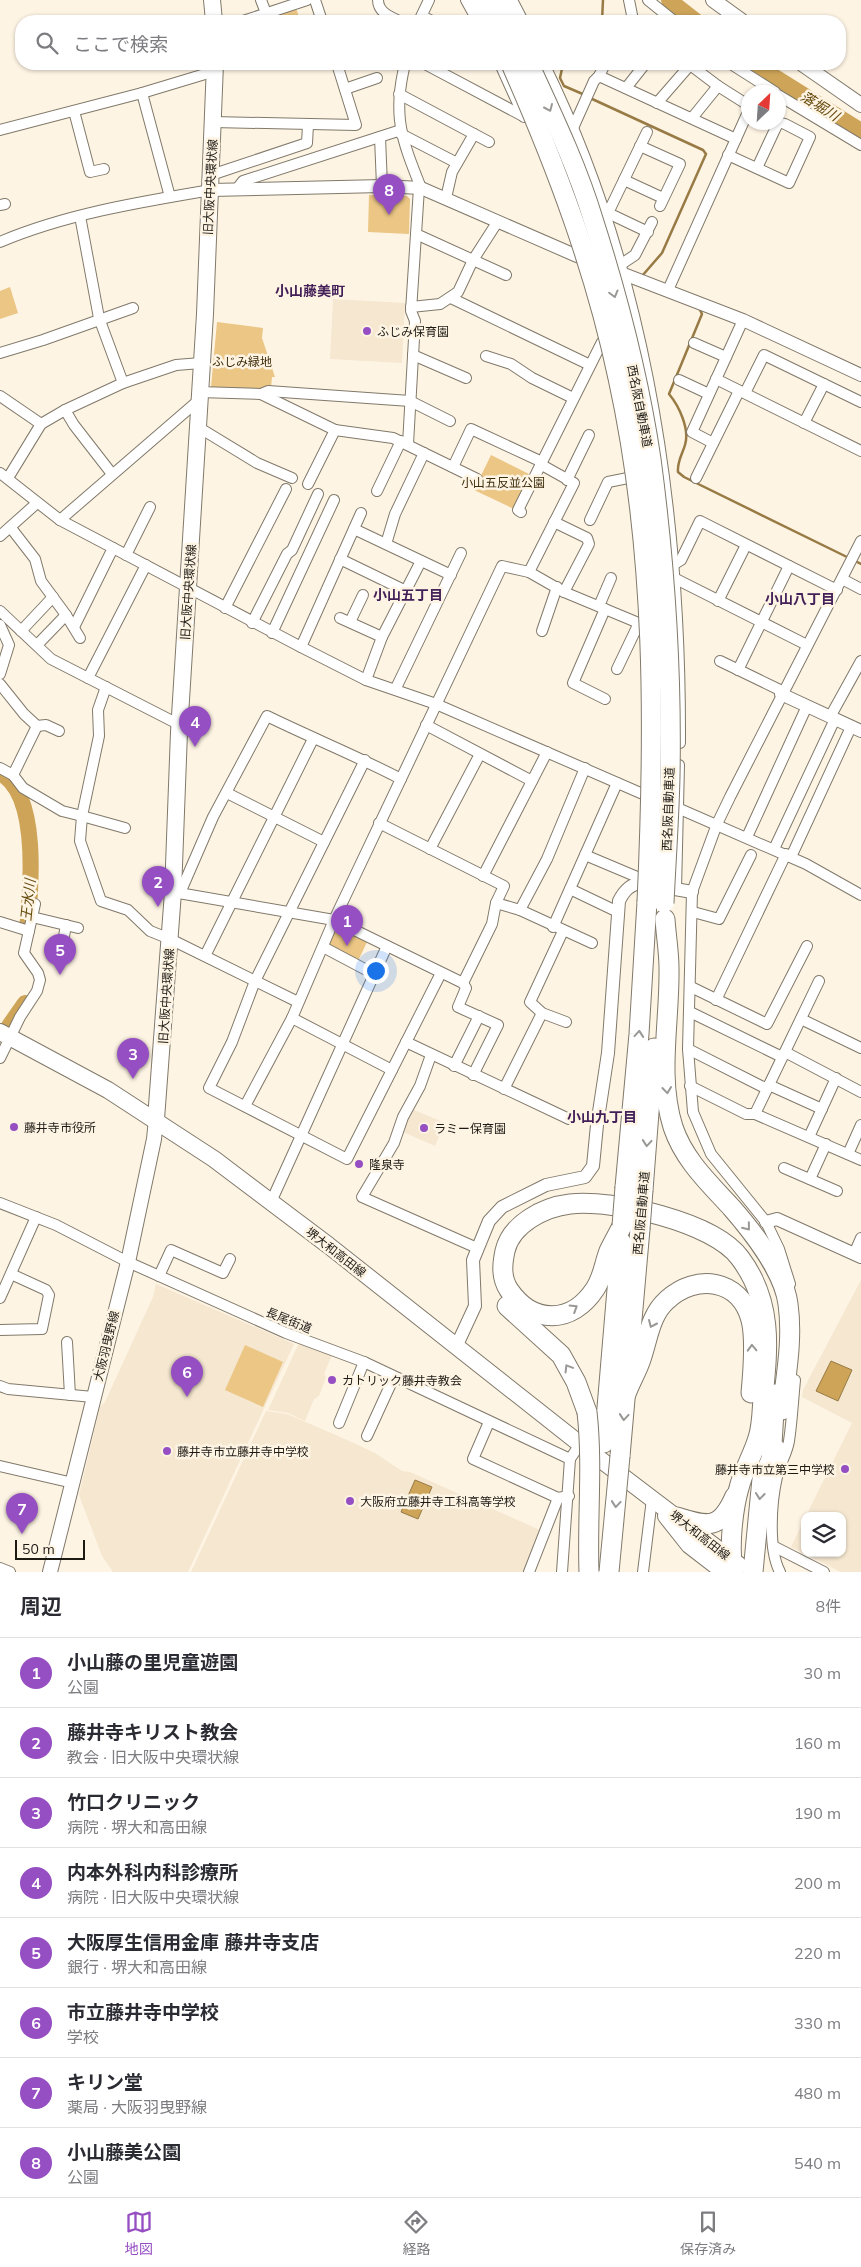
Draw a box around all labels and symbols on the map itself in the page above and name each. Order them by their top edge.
north arrow [741,85,786,130]
water label: 落堀川 [797,87,844,126]
one-way arrow [543,103,554,112]
street label: 旧大阪中央環状線 [200,139,220,235]
pin: 8 [373,174,405,215]
district label: 小山藤美町 [275,282,345,300]
one-way arrow [609,290,619,298]
place label: ふじみ保育園 [377,324,449,339]
marker: ふじみ保育園 [361,325,373,337]
park label: ふじみ緑地 [212,354,272,369]
street label: 西名阪自動車道 [625,363,655,449]
park label: 小山五反並公園 [461,475,545,490]
street label: 旧大阪中央環状線 [177,544,199,640]
district label: 小山五丁目 [373,586,443,604]
district label: 小山八丁目 [765,590,835,608]
pin: 4 [179,706,211,747]
street label: 西名阪自動車道 [659,767,677,851]
pin: 2 [142,866,174,907]
water label: 王水川 [17,876,39,922]
pin: 1 [331,905,363,946]
pin: 5 [44,934,76,975]
street label: 旧大阪中央環状線 [155,948,177,1044]
your location [363,958,389,984]
one-way arrow [633,1029,644,1037]
pin: 3 [117,1038,149,1079]
one-way arrow [661,1086,672,1094]
district label: 小山九丁目 [567,1108,637,1126]
place label: 藤井寺市役所 [24,1120,96,1135]
marker: 藤井寺市役所 [8,1121,20,1133]
place label: ラミー保育園 [434,1121,506,1136]
marker: ラミー保育園 [418,1122,430,1134]
one-way arrow [641,1139,652,1147]
place label: 隆泉寺 [369,1157,405,1172]
marker: 隆泉寺 [353,1158,365,1170]
street label: 西名阪自動車道 [630,1170,652,1256]
one-way arrow [742,1221,751,1230]
street label: 堺大和高田線 [303,1224,369,1280]
street label: 長尾街道 [264,1304,314,1336]
one-way arrow [569,1305,578,1315]
street label: 大阪羽曳野線 [90,1309,122,1383]
one-way arrow [648,1319,659,1328]
one-way arrow [747,1343,758,1351]
pin: 6 [171,1356,203,1397]
one-way arrow [565,1364,575,1373]
place label: カトリック藤井寺教会 [342,1373,462,1388]
marker: カトリック藤井寺教会 [326,1374,338,1386]
one-way arrow [618,1413,629,1421]
place label: 藤井寺市立藤井寺中学校 [177,1444,309,1459]
marker: 藤井寺市立藤井寺中学校 [161,1445,173,1457]
place label: 藤井寺市立第三中学校 [715,1462,835,1477]
marker: 藤井寺市立第三中学校 [839,1463,851,1475]
one-way arrow [755,1492,766,1500]
pin: 7 [6,1493,38,1534]
place label: 大阪府立藤井寺工科高等学校 [360,1494,516,1509]
marker: 大阪府立藤井寺工科高等学校 [344,1495,356,1507]
one-way arrow [611,1501,622,1509]
street label: 堺大和高田線 [667,1507,733,1563]
scale bar [15,1537,85,1560]

